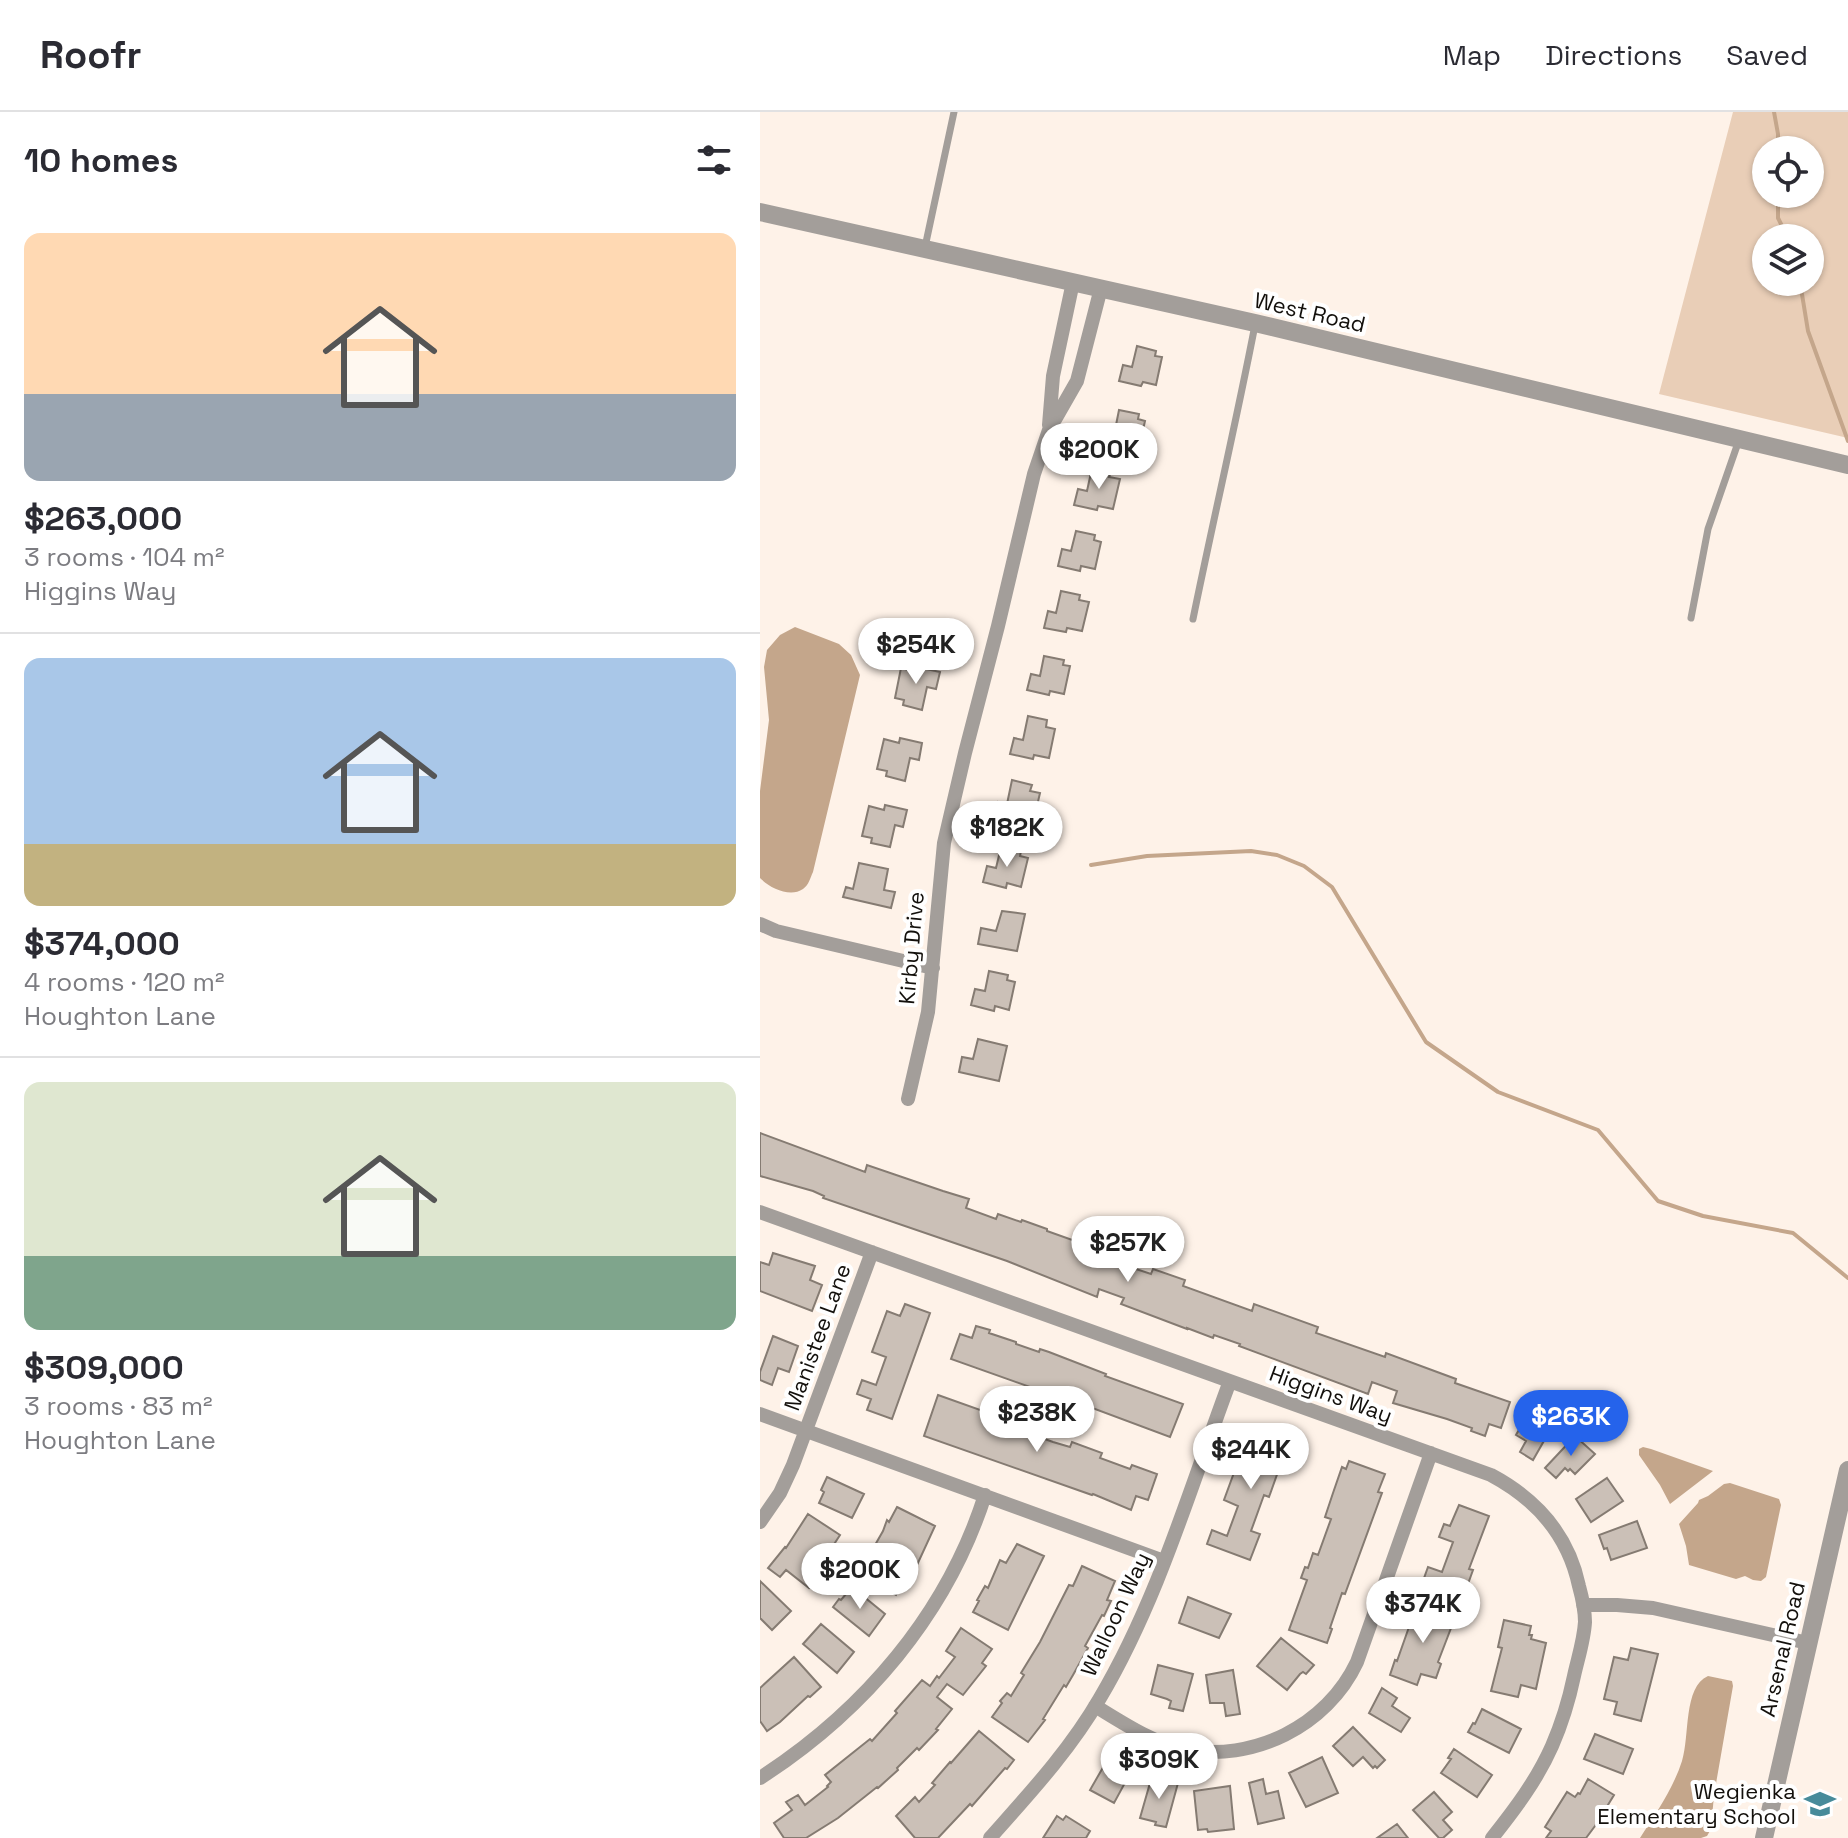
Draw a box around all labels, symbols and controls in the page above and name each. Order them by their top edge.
text: Roofr [40,31,142,79]
text: Map [1443,37,1501,73]
text: Directions [1545,37,1682,73]
text: Saved [1726,37,1808,73]
map controls [1752,136,1824,296]
button: locate [1752,136,1824,208]
icon: filters [692,138,736,182]
text: 10 homes [24,139,178,182]
button: layers [1752,224,1824,296]
icon: home [308,285,452,429]
street label: West Road [1252,286,1368,338]
pin: $200K [1043,423,1155,491]
text: $200K [1058,432,1140,466]
text: $263,000 [24,497,182,540]
text: 3 rooms · 104 m² [24,540,225,574]
text: Higgins Way [24,574,176,608]
pin: $254K [860,618,972,686]
text: $254K [876,627,956,661]
icon: home [308,710,452,854]
pin: $182K [951,801,1063,869]
text: $182K [970,810,1044,844]
street label: Kirby Drive [892,890,930,1006]
text: $374,000 [24,922,180,965]
text: 4 rooms · 120 m² [24,965,224,999]
text: Houghton Lane [24,999,216,1033]
icon: home [308,1134,452,1278]
pin: $257K [1072,1216,1184,1284]
text: $257K [1089,1225,1167,1259]
street label: Manistee Lane [777,1260,857,1414]
text: $309,000 [24,1346,184,1389]
street label: Higgins Way [1266,1359,1396,1429]
pin: $238K [981,1386,1093,1454]
text: 3 rooms · 83 m² [24,1389,213,1423]
pin: $263K [1515,1390,1627,1458]
text: $238K [998,1395,1076,1429]
text: $263K [1531,1399,1611,1433]
text: Houghton Lane [24,1423,216,1457]
pin: $244K [1195,1423,1307,1491]
text: $244K [1211,1432,1291,1466]
pin: $200K [804,1543,916,1611]
street label: Walloon Way [1074,1548,1156,1680]
text: $200K [819,1552,901,1586]
pin: $374K [1367,1577,1479,1645]
street label: Arsenal Road [1753,1579,1811,1719]
text: $374K [1384,1586,1462,1620]
pin: $309K [1103,1733,1215,1801]
text: $309K [1119,1742,1199,1776]
place label: Wegienka Elementary School [1597,1777,1796,1830]
school or university icon: Wegienka Elementary School [1803,1787,1837,1821]

